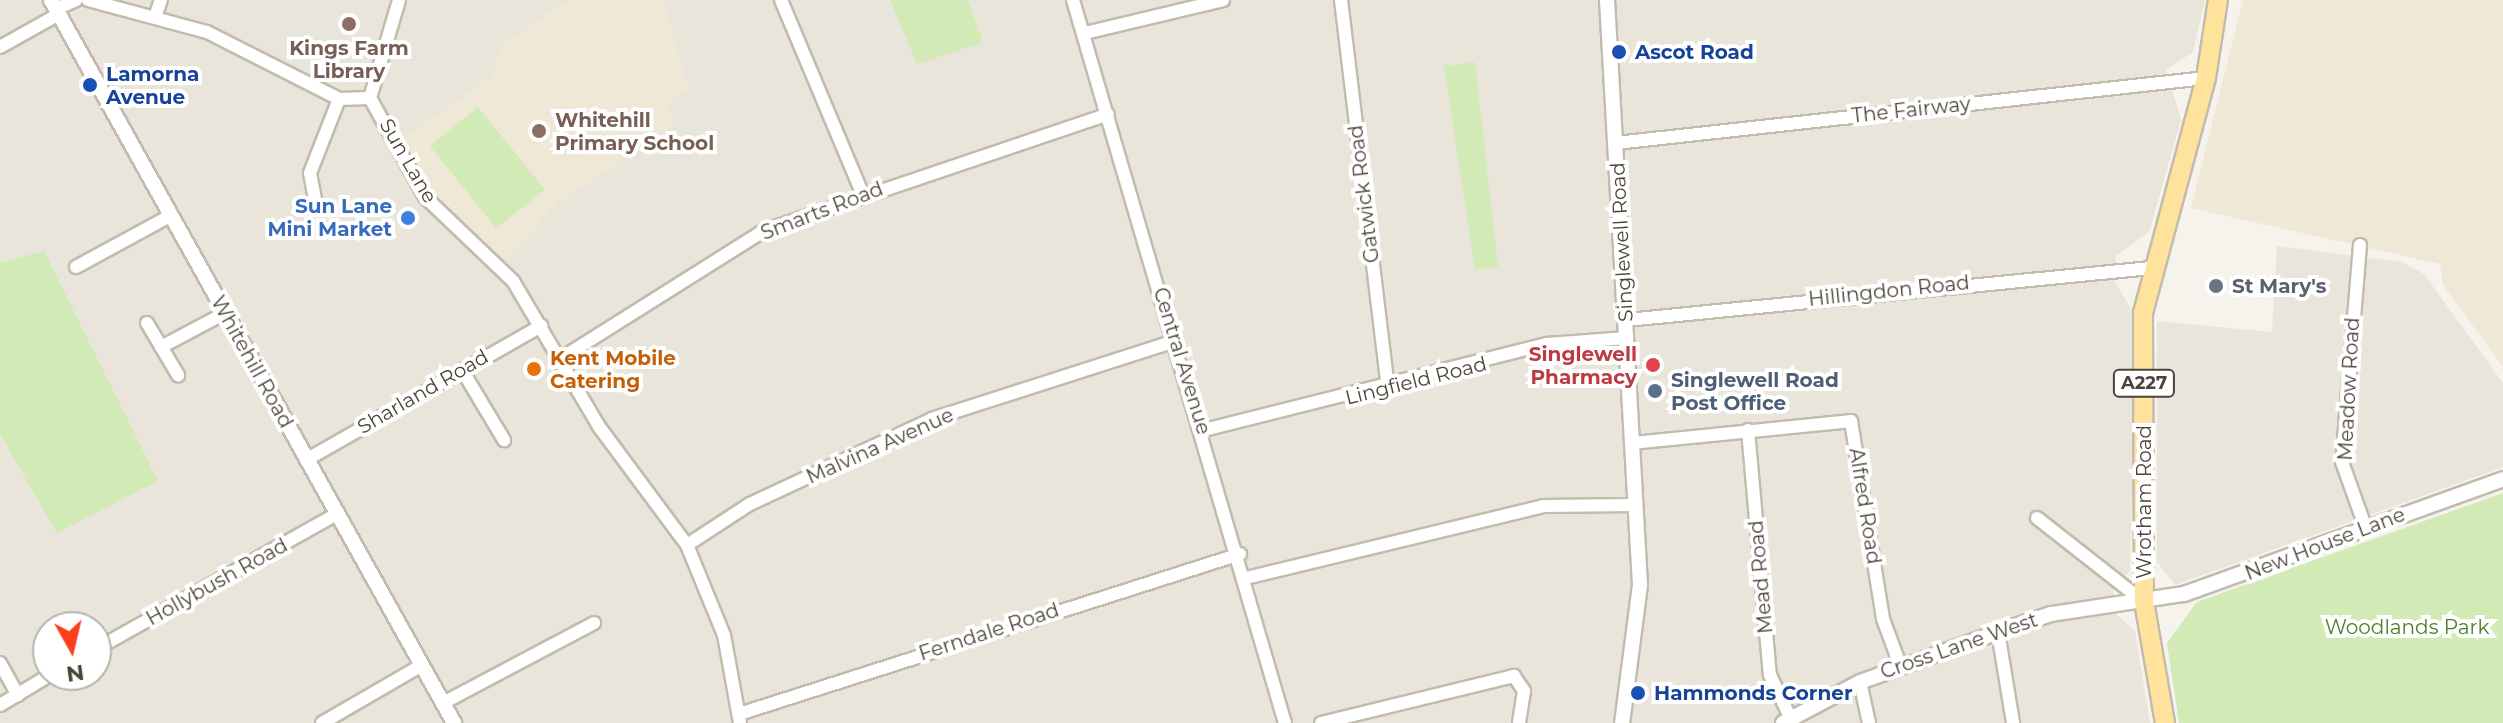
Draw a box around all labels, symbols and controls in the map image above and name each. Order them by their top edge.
marker: Kings Farm Library [340,15,358,33]
place label: Kings Farm Library [289,36,409,83]
place label: Ascot Road [1635,40,1754,64]
marker: Ascot Road [1610,43,1628,61]
place label: Lamorna Avenue [106,62,199,109]
marker: Lamorna Avenue [81,76,99,94]
street label: The Fairway [1850,92,1972,128]
place label: Whitehill Primary School [555,108,714,155]
street label: Sun Lane [374,114,442,208]
marker: Whitehill Primary School [530,122,548,140]
street label: Gatwick Road [1344,124,1384,264]
street label: Singlewell Road [1606,162,1638,322]
street label: Smarts Road [757,177,887,245]
place label: Sun Lane Mini Market [267,194,392,241]
marker: Sun Lane Mini Market [399,209,417,227]
street label: Hillingdon Road [1807,271,1971,311]
place label: St Mary's [2232,274,2326,298]
marker: St Mary's [2207,277,2225,295]
street label: Central Avenue [1148,285,1216,437]
street label: Whitehill Road [206,292,298,432]
street label: Meadow Road [2333,317,2365,461]
place label: Singlewell Pharmacy [1529,342,1637,389]
street label: Sharland Road [353,345,493,439]
place label: Kent Mobile Catering [550,346,676,393]
street label: Lingfield Road [1343,352,1489,410]
marker: Singlewell Pharmacy [1644,356,1662,374]
marker: Kent Mobile Catering [525,360,543,378]
place label: Singlewell Road Post Office [1671,368,1839,415]
road number: A227 [2112,369,2176,397]
marker: Singlewell Road Post Office [1646,382,1664,400]
street label: Malvina Avenue [803,403,957,489]
street label: Wrotham Road [2132,425,2156,579]
street label: Alfred Road [1844,446,1886,566]
street label: New House Lane [2242,502,2408,586]
street label: Mead Road [1744,519,1778,635]
street label: Hollybush Road [142,533,292,631]
street label: Ferndale Road [916,598,1062,666]
street label: Cross Lane West [1877,608,2041,684]
north arrow [32,611,112,691]
park label: Woodlands Park [2325,615,2489,639]
text: N [64,659,86,688]
place label: Hammonds Corner [1654,681,1853,705]
marker: Hammonds Corner [1629,684,1647,702]

